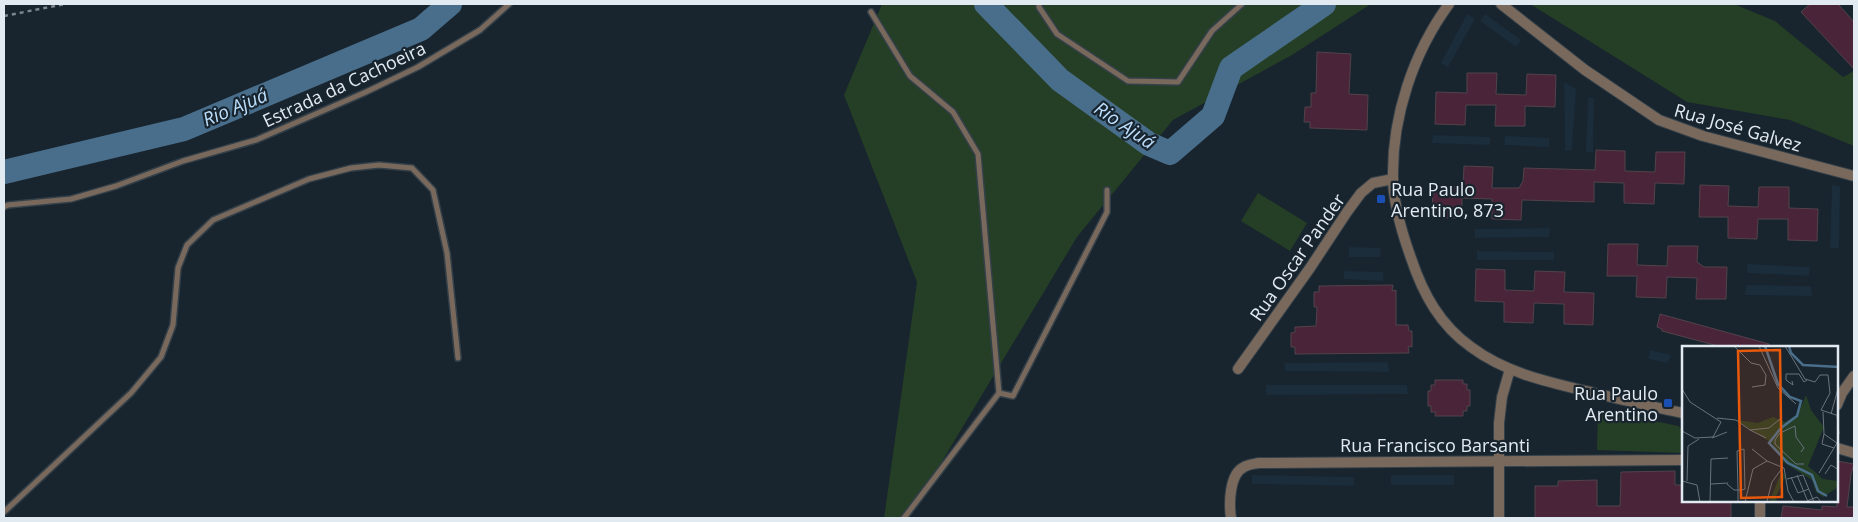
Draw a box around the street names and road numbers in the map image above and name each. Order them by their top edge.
street label: Estrada da Cachoeira [258,36,430,132]
street label: Rua José Galvez [1672,97,1804,157]
street label: Rua Oscar Pander [1244,188,1350,325]
street label: Rua Francisco Barsanti [1340,433,1530,457]

